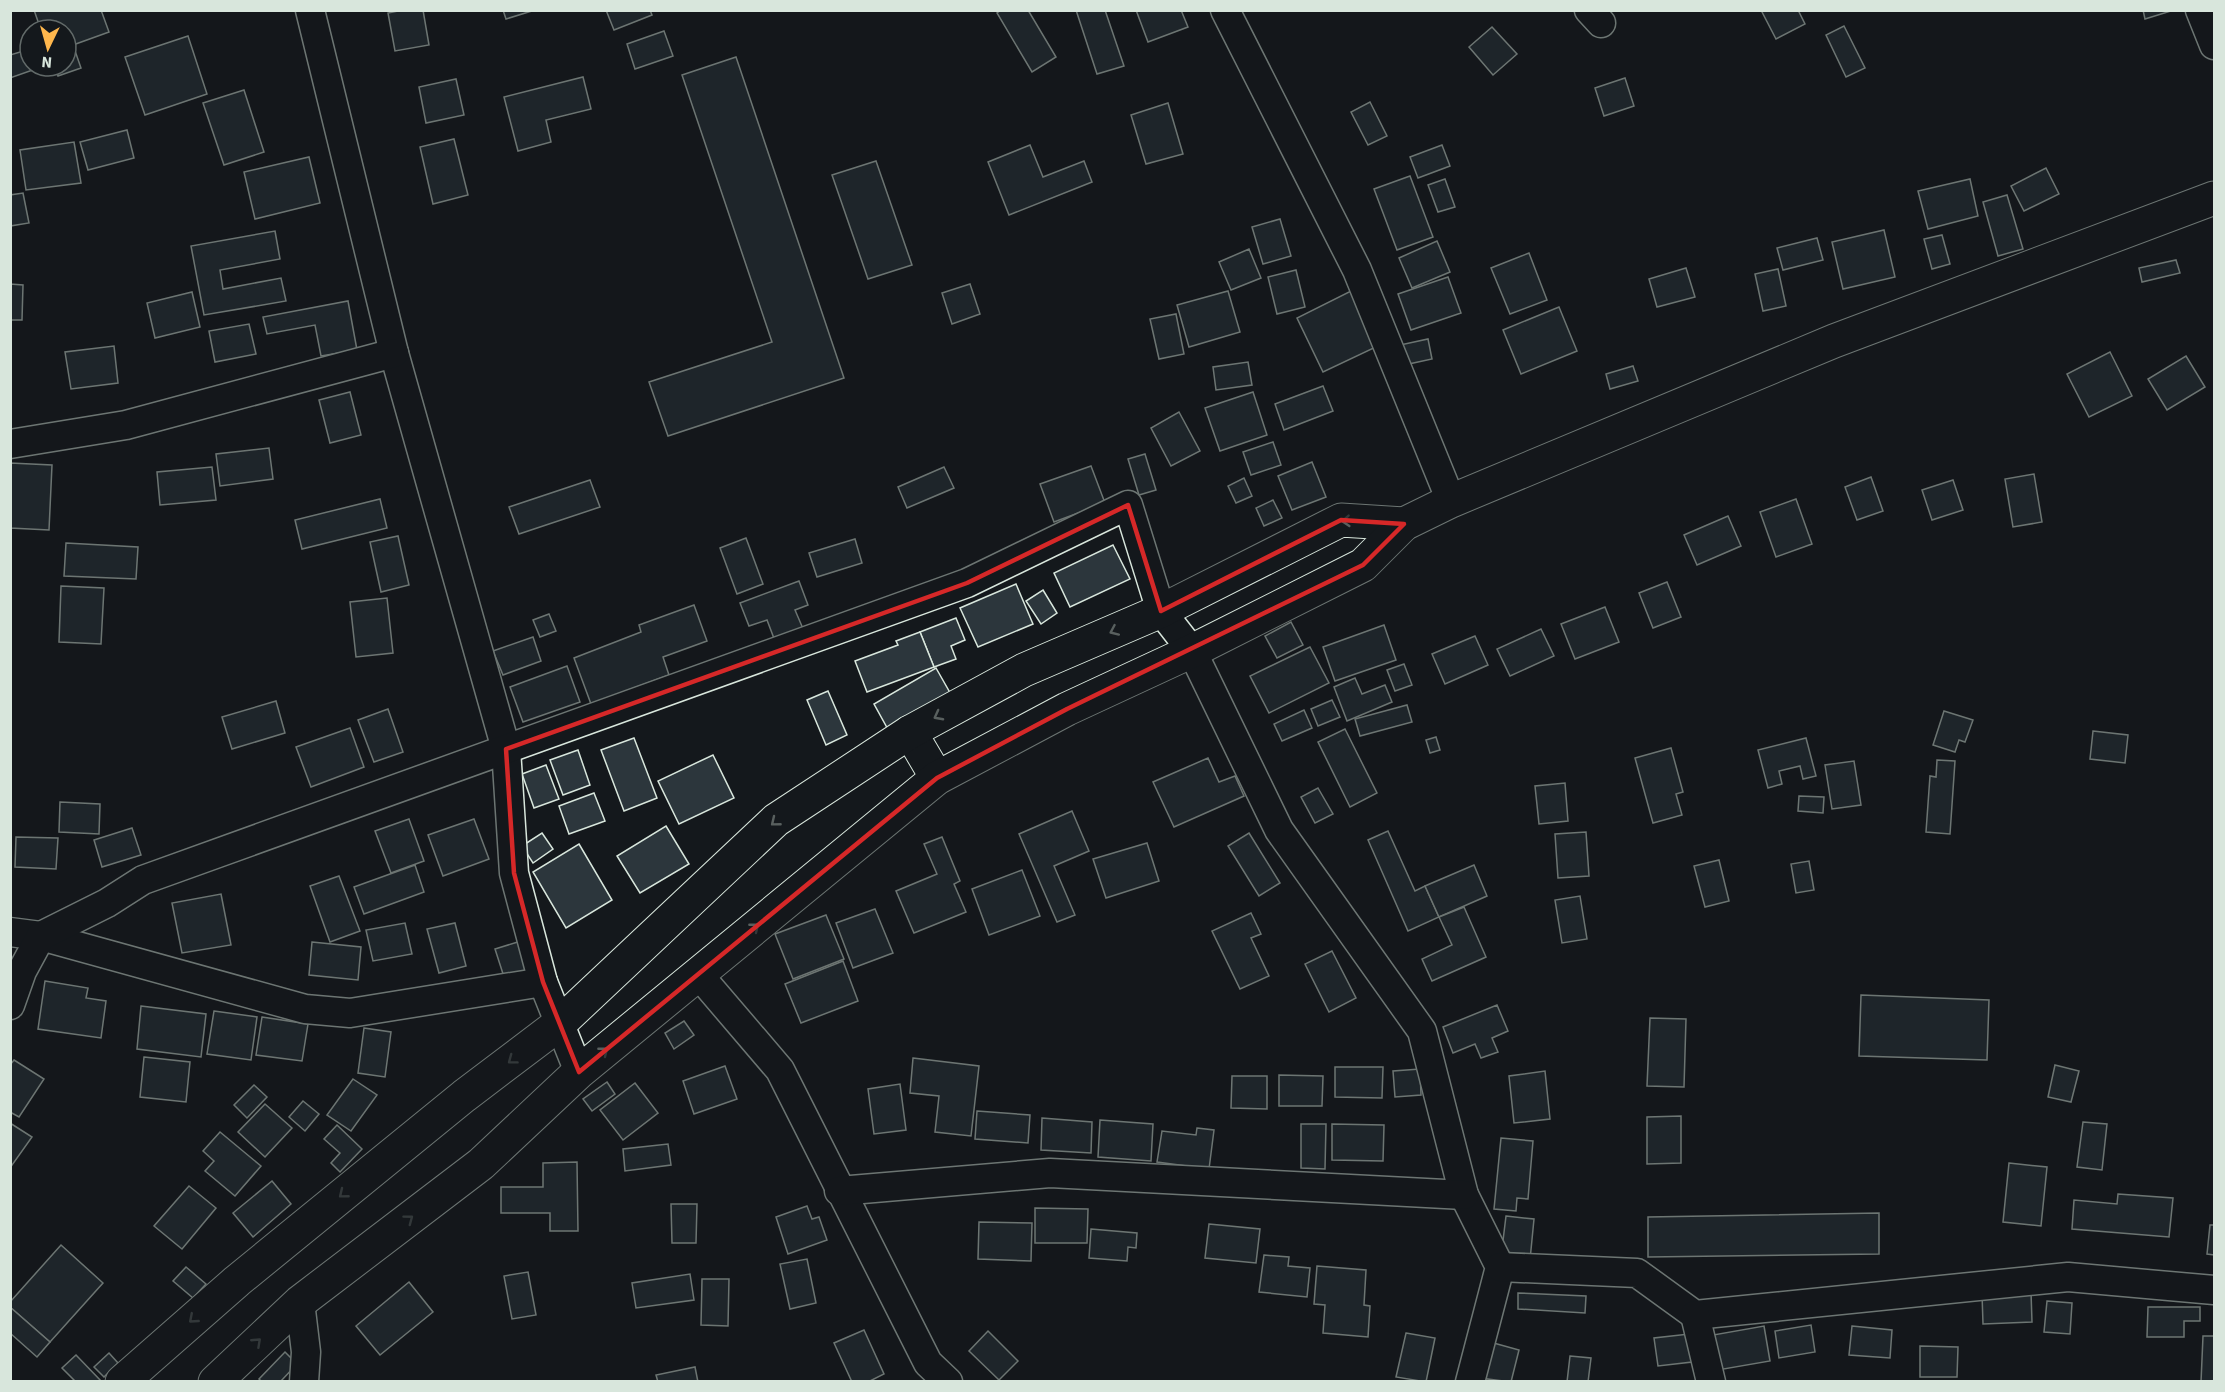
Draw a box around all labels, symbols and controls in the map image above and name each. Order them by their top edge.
north arrow [18,18,78,78]
text: N [41,51,53,73]
one-way arrow [1341,515,1350,528]
one-way arrow [1109,624,1120,636]
one-way arrow [934,709,945,720]
one-way arrow [771,815,782,826]
one-way arrow [748,924,759,935]
one-way arrow [597,1047,608,1058]
one-way arrow [508,1052,519,1063]
one-way arrow [339,1187,350,1198]
one-way arrow [402,1215,413,1226]
one-way arrow [190,1312,200,1323]
one-way arrow [250,1338,261,1349]

